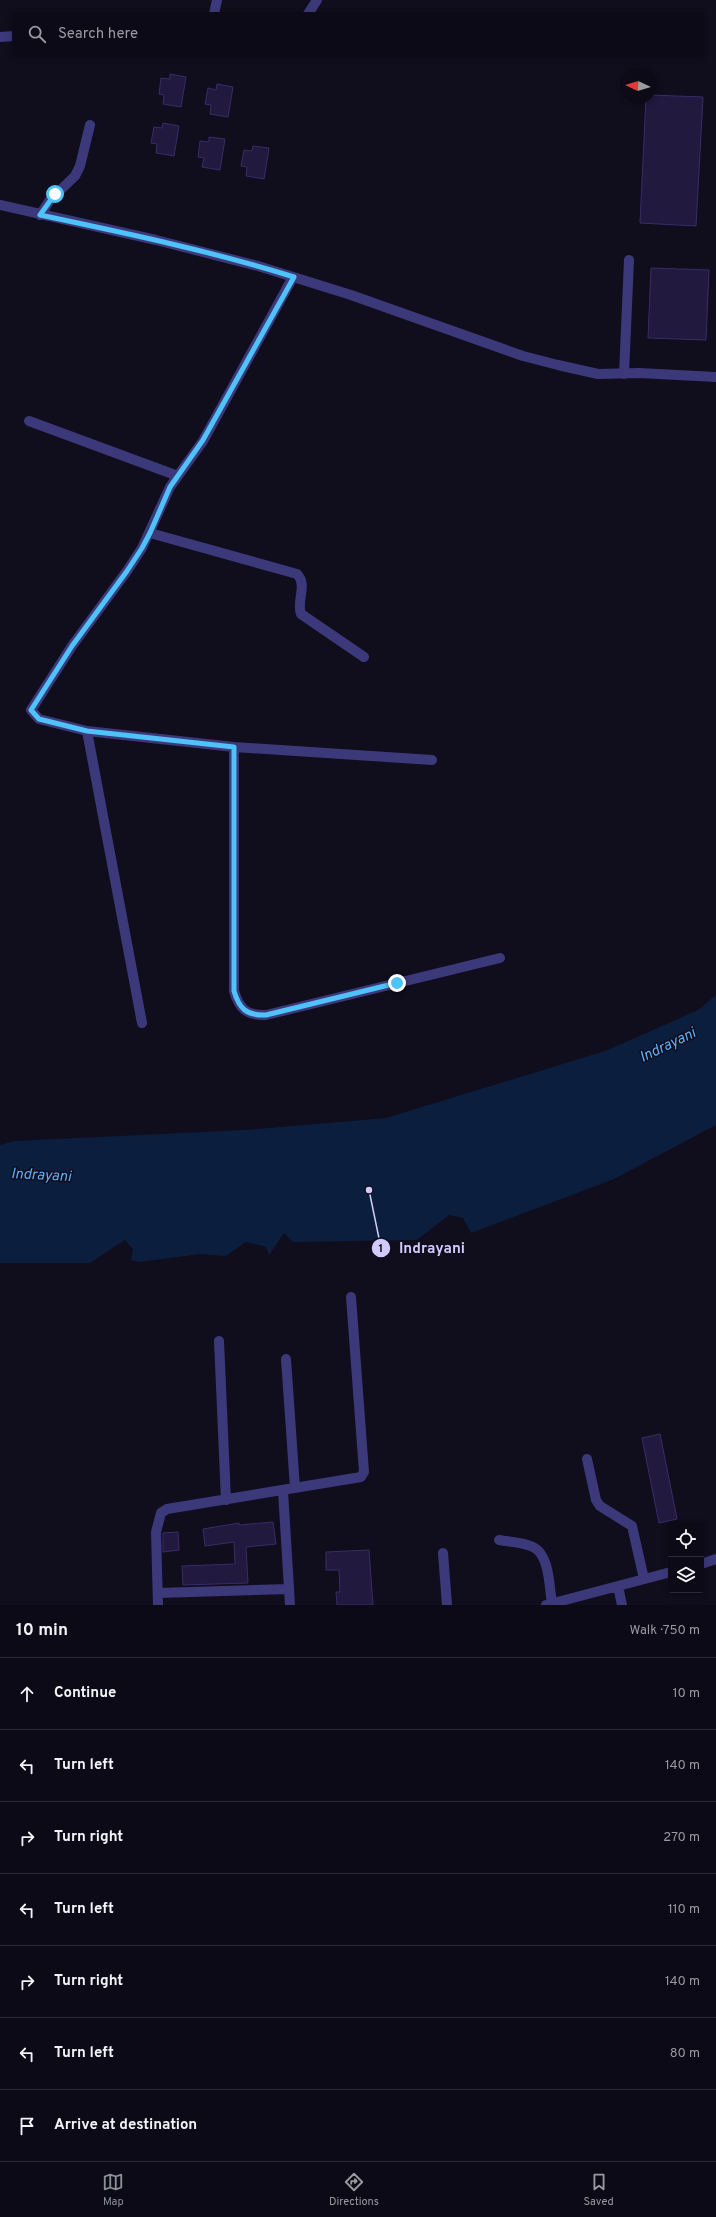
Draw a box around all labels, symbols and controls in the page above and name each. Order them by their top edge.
search box [12,12,704,56]
icon: search [26,23,48,45]
text: Search here [58,25,138,44]
north arrow [620,68,656,104]
route start [46,185,64,203]
route end [388,974,406,992]
water label: Indrayani [637,1024,700,1068]
water label: Indrayani [10,1165,73,1187]
callout: Indrayani [371,1235,473,1262]
text: Indrayani [399,1240,465,1259]
text: 1 [379,1241,383,1257]
map controls [668,1521,704,1593]
button: locate [668,1521,704,1557]
button: layers [668,1557,704,1593]
text: 10 min [16,1620,68,1642]
text: Walk · 750 m [629,1623,700,1639]
icon: ahead [16,1683,38,1705]
text: Continue [54,1684,116,1703]
text: 10 m [673,1686,700,1702]
icon: left [16,1755,38,1777]
text: Turn left [54,1756,114,1775]
text: 140 m [665,1758,700,1774]
icon: right [16,1827,38,1849]
text: Turn right [54,1828,123,1847]
text: 270 m [663,1830,700,1846]
icon: left [16,1899,38,1921]
text: Turn left [54,1900,114,1919]
text: 110 m [668,1902,700,1918]
icon: right [16,1971,38,1993]
text: Turn right [54,1972,123,1991]
text: 140 m [665,1974,700,1990]
icon: left [16,2043,38,2065]
text: Turn left [54,2044,114,2063]
text: 80 m [670,2046,700,2062]
icon: arrive [16,2115,38,2137]
text: Arrive at destination [54,2116,197,2135]
tab: Map [102,2171,124,2209]
tab: Directions [329,2171,379,2209]
tab: Saved [583,2171,614,2209]

